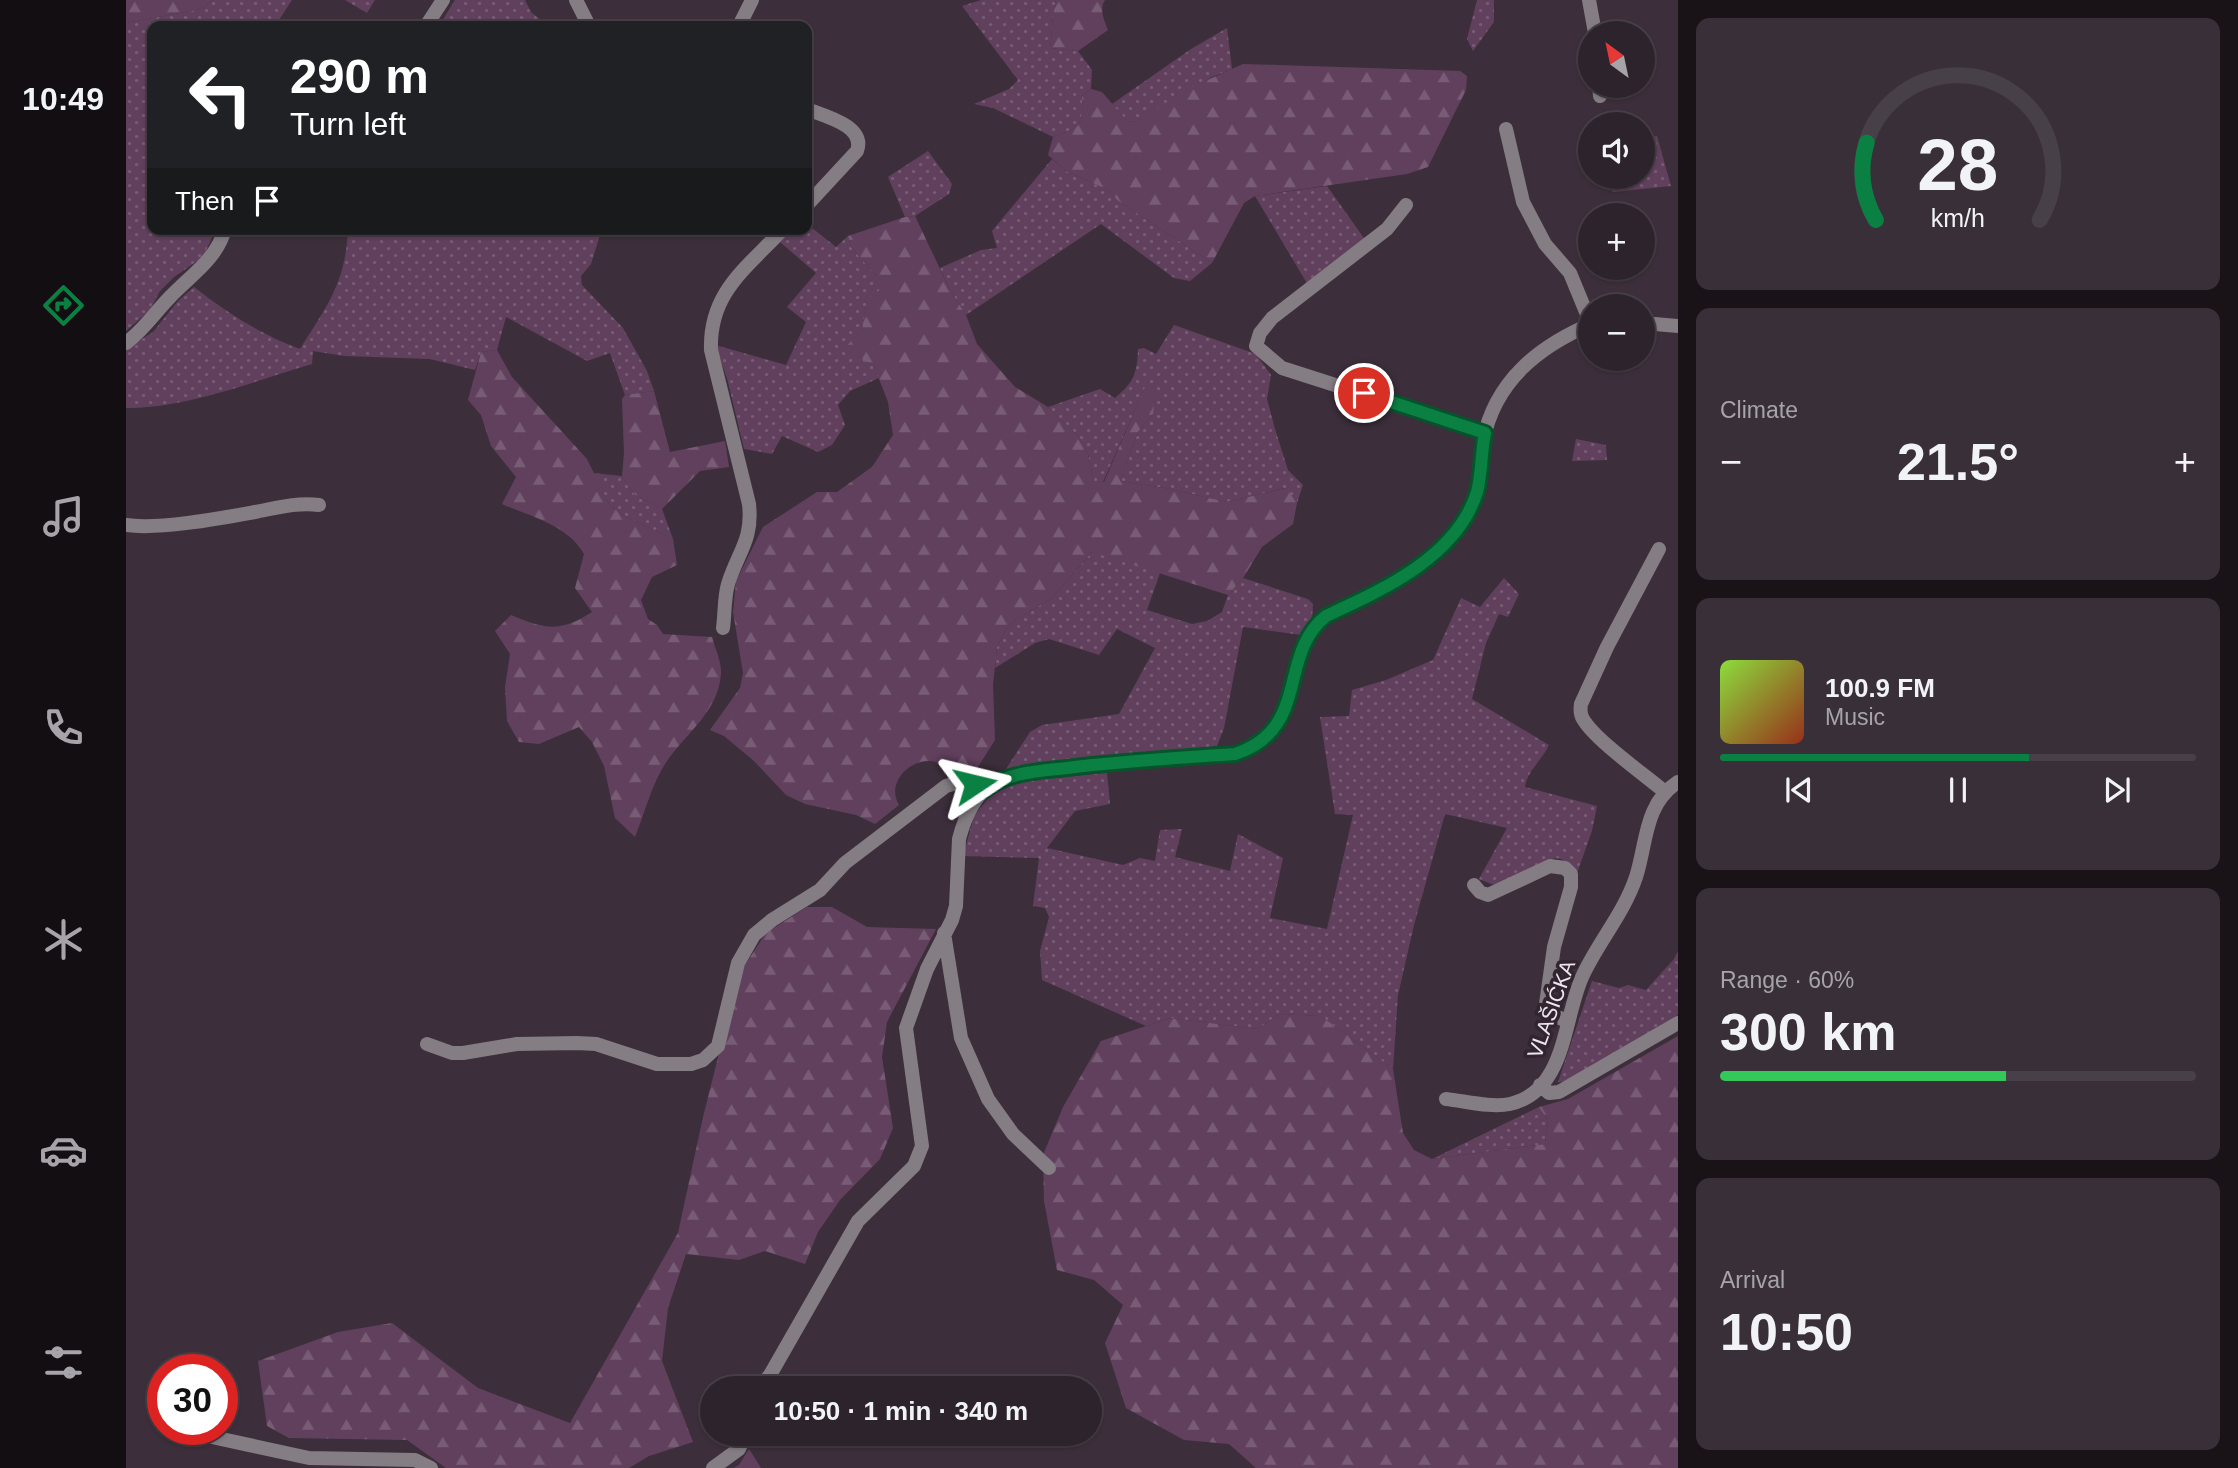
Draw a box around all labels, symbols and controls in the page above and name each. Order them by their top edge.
north arrow [1578,21,1656,98]
map controls [1578,21,1655,371]
icon: left [175,49,266,140]
text: 290 m [290,49,429,103]
text: 10:49 [22,81,104,117]
text: Turn left [290,106,406,142]
button: sound [1578,112,1655,189]
text: 28 [1918,124,1998,205]
icon: arrive [248,182,286,220]
text: Then [175,186,234,216]
button: + [1578,203,1655,280]
text: km/h [1931,204,1985,232]
icon: directions [39,281,88,330]
button: − [1578,294,1655,371]
pin [1334,363,1394,423]
icon: arrive [1345,374,1383,412]
text: Climate [1720,397,1798,423]
text: 21.5° [1897,433,2019,491]
text: − [1720,441,1742,483]
text: + [2174,441,2196,483]
icon: music [39,492,88,541]
text: 100.9 FM [1825,673,1935,703]
icon: phone [39,703,88,752]
text: Music [1825,704,1885,730]
position arrow [938,747,1012,821]
icon: previous [1780,771,1818,809]
icon: pause [1939,771,1977,809]
icon: next [2098,771,2136,809]
icon: climate [39,915,88,964]
street label: VLAŠIĆKA [1523,957,1579,1061]
text: Range · 60% [1720,967,1854,993]
text: 300 km [1720,1003,1896,1061]
icon: car [39,1126,88,1175]
text: Arrival [1720,1267,1785,1293]
text: 10:50 [1720,1303,1853,1361]
icon: filters [39,1338,88,1387]
speed limit sign: 30 [147,1354,238,1445]
text: 10:50 · 1 min · 340 m [774,1396,1028,1426]

